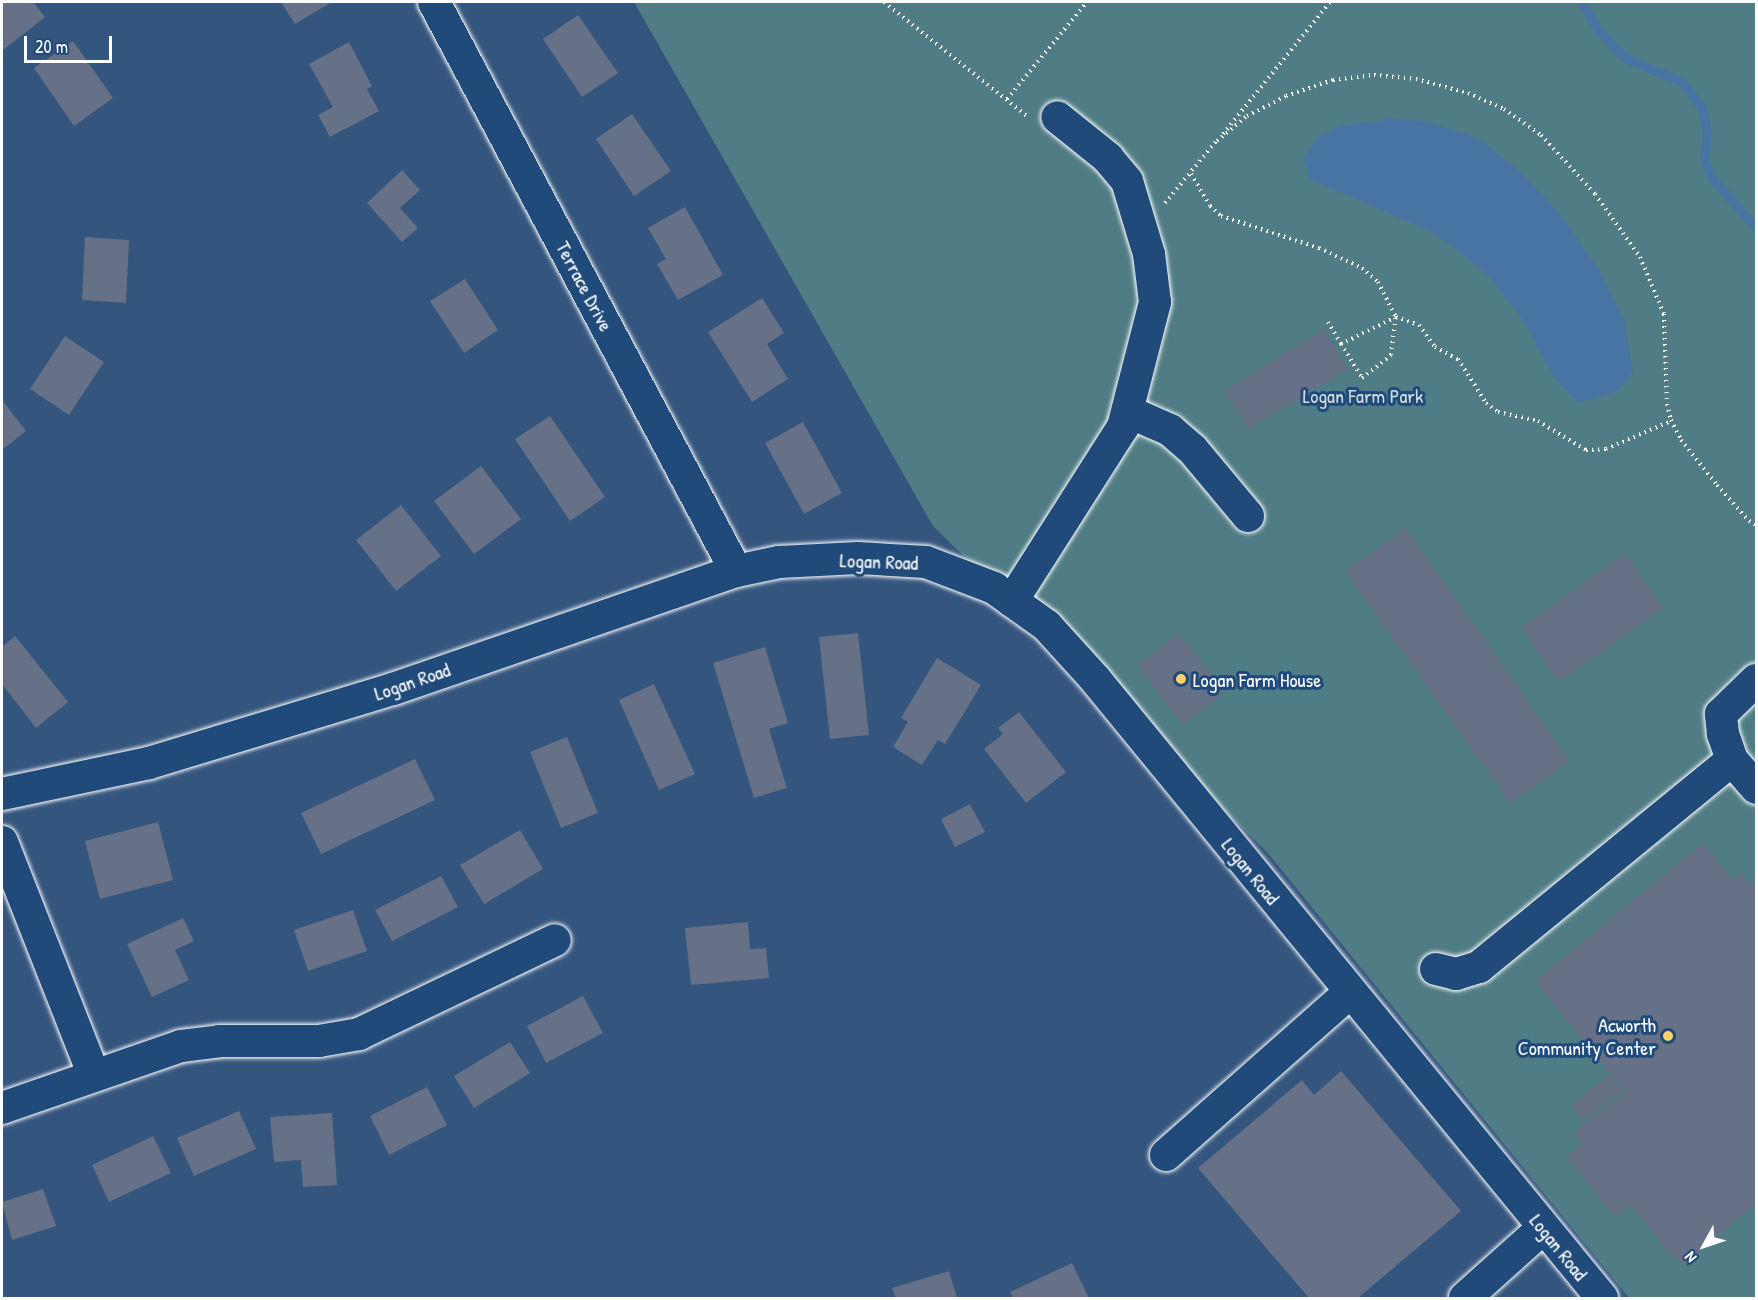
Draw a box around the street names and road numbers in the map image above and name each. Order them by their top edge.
street label: Terrace Drive [551,237,619,335]
street label: Logan Road [839,548,919,574]
street label: Logan Road [371,657,453,705]
street label: Logan Road [1217,833,1285,909]
street label: Logan Road [1525,1209,1593,1285]

